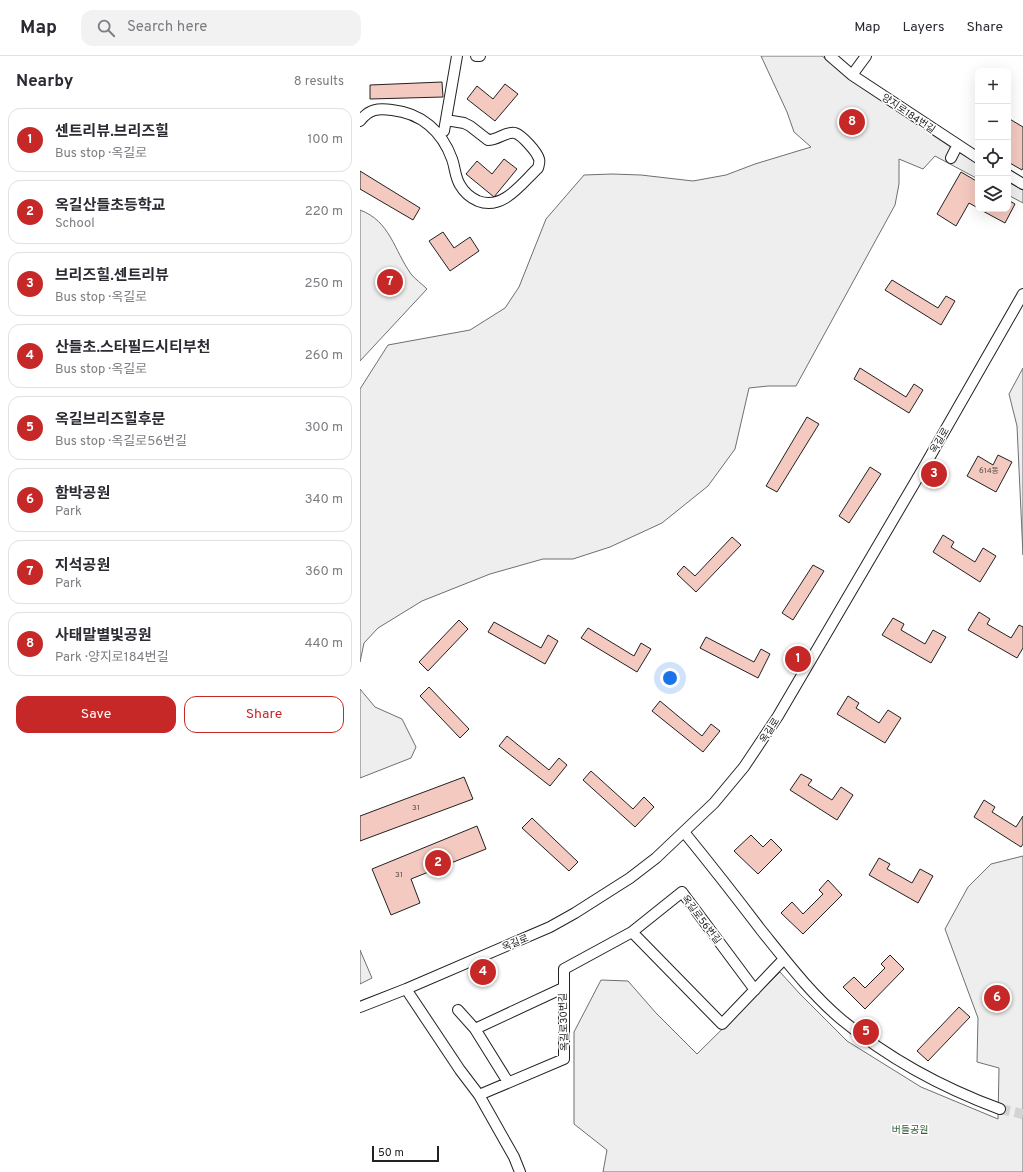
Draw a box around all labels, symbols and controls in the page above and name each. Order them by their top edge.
search box [81,10,361,46]
text: Map [20,16,57,40]
icon: search [95,17,117,39]
text: Search here [127,18,207,37]
text: Map [854,19,880,36]
text: Layers [902,19,944,36]
text: Share [966,19,1003,36]
map controls [975,68,1011,212]
button: + [975,68,1011,104]
text: Nearby [16,71,73,93]
text: 8 results [294,74,344,90]
street label: 양지로184번길 [879,92,938,137]
button: − [975,104,1011,140]
pin: 8 [839,107,865,137]
text: 센트리뷰.브리즈힐 [55,123,169,142]
text: 1 [27,132,33,148]
text: 100 m [307,132,343,148]
button: locate [975,140,1011,176]
text: Bus stop · 옥길로 [55,146,147,162]
button: layers [975,176,1011,212]
text: 옥길산들초등학교 [55,197,165,216]
text: 2 [26,204,34,220]
text: 220 m [305,204,343,220]
text: School [55,216,95,232]
text: 브리즈힐.센트리뷰 [55,267,169,286]
pin: 7 [377,267,403,297]
text: 3 [26,276,34,292]
text: 250 m [305,276,343,292]
text: Bus stop · 옥길로 [55,290,147,306]
text: 산들초.스타필드시티부천 [55,339,210,358]
text: 4 [26,348,34,364]
text: 260 m [305,348,343,364]
text: Bus stop · 옥길로 [55,362,147,378]
text: 옥길브리즈힐후문 [55,411,165,430]
text: 5 [26,420,34,436]
text: 300 m [305,420,343,436]
street label: 옥길로 [928,426,953,456]
text: Bus stop · 옥길로56번길 [55,434,187,450]
pin: 3 [921,459,947,489]
house number: 614동 [979,466,999,476]
text: 함박공원 [55,485,110,504]
text: 6 [26,492,34,508]
text: 340 m [305,492,343,508]
text: Park [55,504,82,520]
text: 지석공원 [55,557,110,576]
text: 7 [27,564,33,580]
text: 360 m [305,564,343,580]
text: Park [55,576,82,592]
text: 사태말별빛공원 [55,627,152,646]
text: 8 [26,636,34,652]
text: 440 m [304,636,343,652]
pin: 1 [785,644,811,674]
text: Park · 양지로184번길 [55,650,169,666]
your location [660,668,680,688]
button: Save [16,696,176,733]
button: Share [184,696,344,733]
street label: 옥길로 [757,716,783,746]
house number: 31 [412,803,420,813]
pin: 2 [425,848,451,878]
house number: 31 [395,870,403,880]
street label: 옥길로56번길 [678,893,724,947]
street label: 옥길로 [500,932,531,955]
pin: 4 [470,957,496,987]
pin: 6 [984,983,1010,1013]
street label: 옥길로30번길 [557,993,572,1051]
pin: 5 [853,1017,879,1047]
park label: 버들공원 [892,1124,928,1137]
scale bar [372,1144,439,1163]
text: 50 m [378,1146,404,1160]

